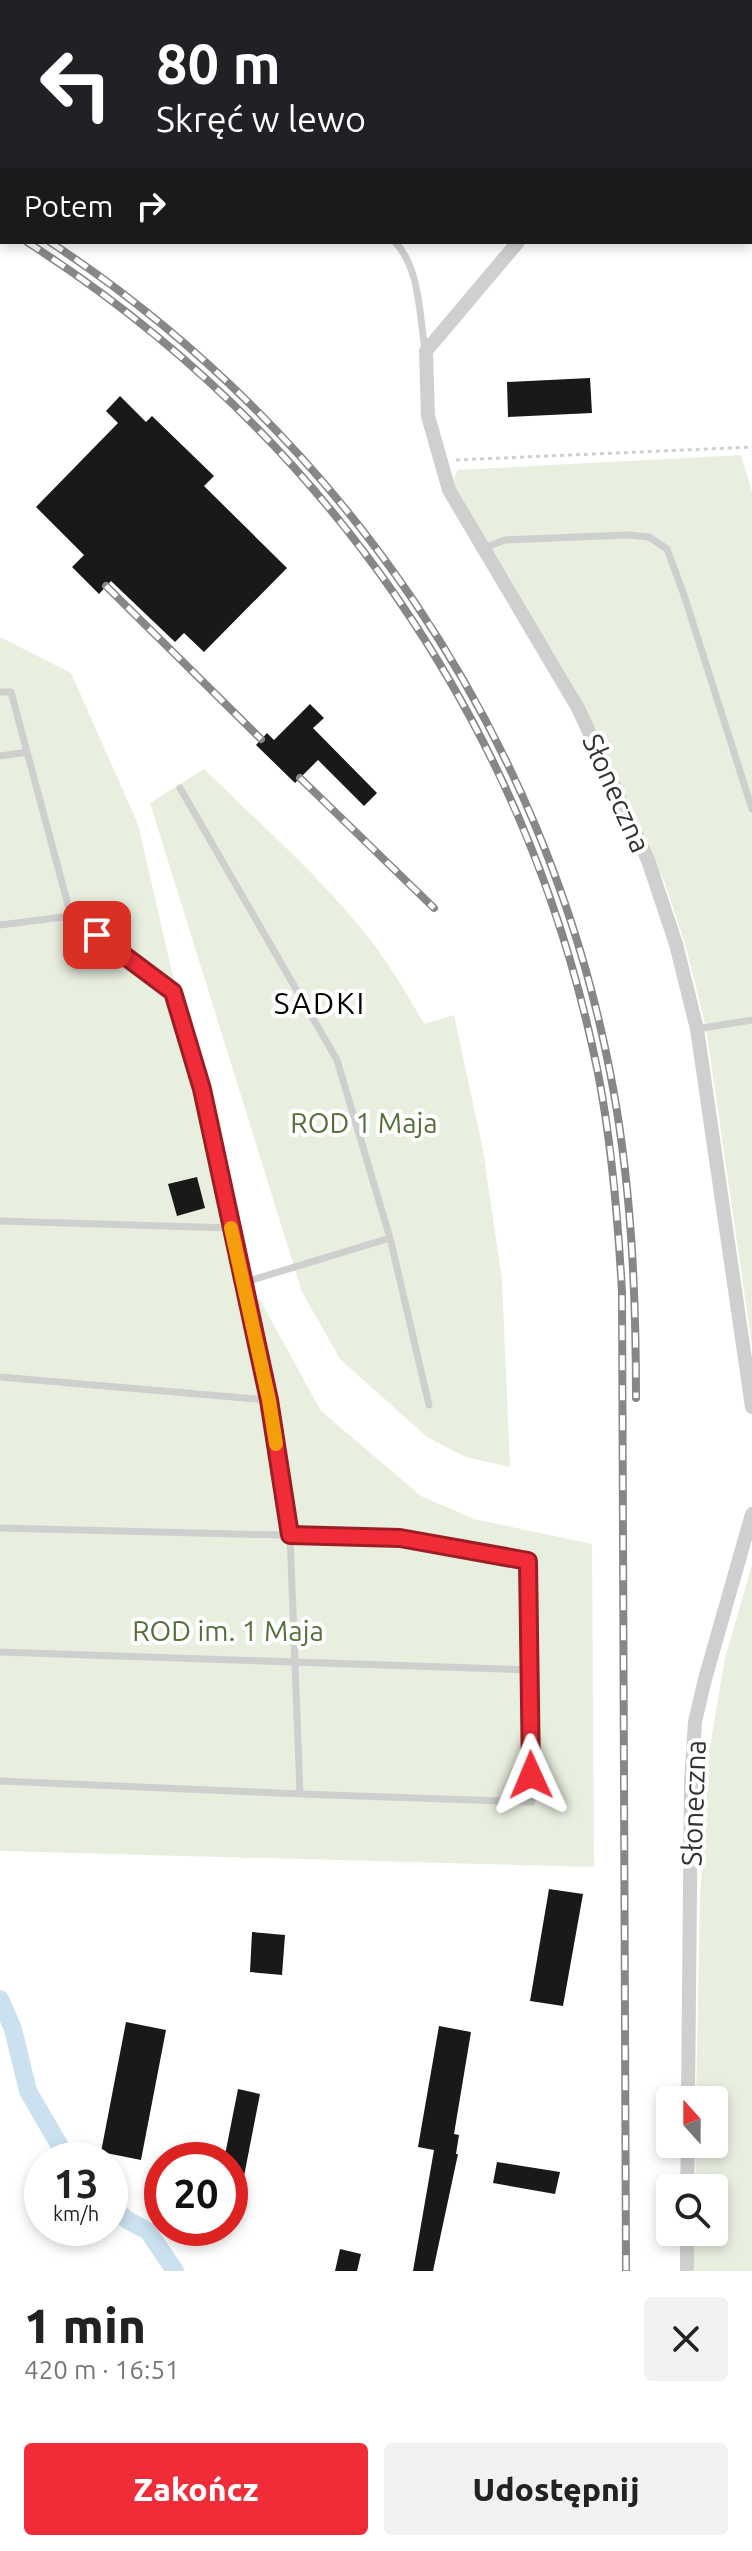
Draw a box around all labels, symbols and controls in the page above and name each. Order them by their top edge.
icon: left [24,32,128,136]
text: 80 m [156,32,281,95]
text: Skręć w lewo [156,98,366,139]
icon: right [129,184,173,228]
text: Potem [24,189,113,223]
street label: Słoneczna [577,729,657,857]
pin [63,901,131,969]
icon: arrive [75,913,119,957]
district label: SADKI [274,986,366,1020]
park label: ROD 1 Maja [290,1107,438,1138]
park label: ROD im. 1 Maja [132,1615,324,1646]
position arrow [489,1733,573,1817]
street label: Słoneczna [675,1739,711,1867]
north arrow [656,2086,728,2158]
map controls [656,2086,728,2246]
speed limit sign: 20 [144,2142,248,2246]
text: 13 [53,2161,99,2206]
button: search [656,2174,728,2246]
text: km/h [53,2202,99,2225]
button: close [644,2297,728,2381]
text: 1 min [24,2298,146,2352]
text: 420 m · 16:51 [24,2355,180,2384]
button: Zakończ [24,2443,368,2535]
button: Udostępnij [384,2443,728,2535]

